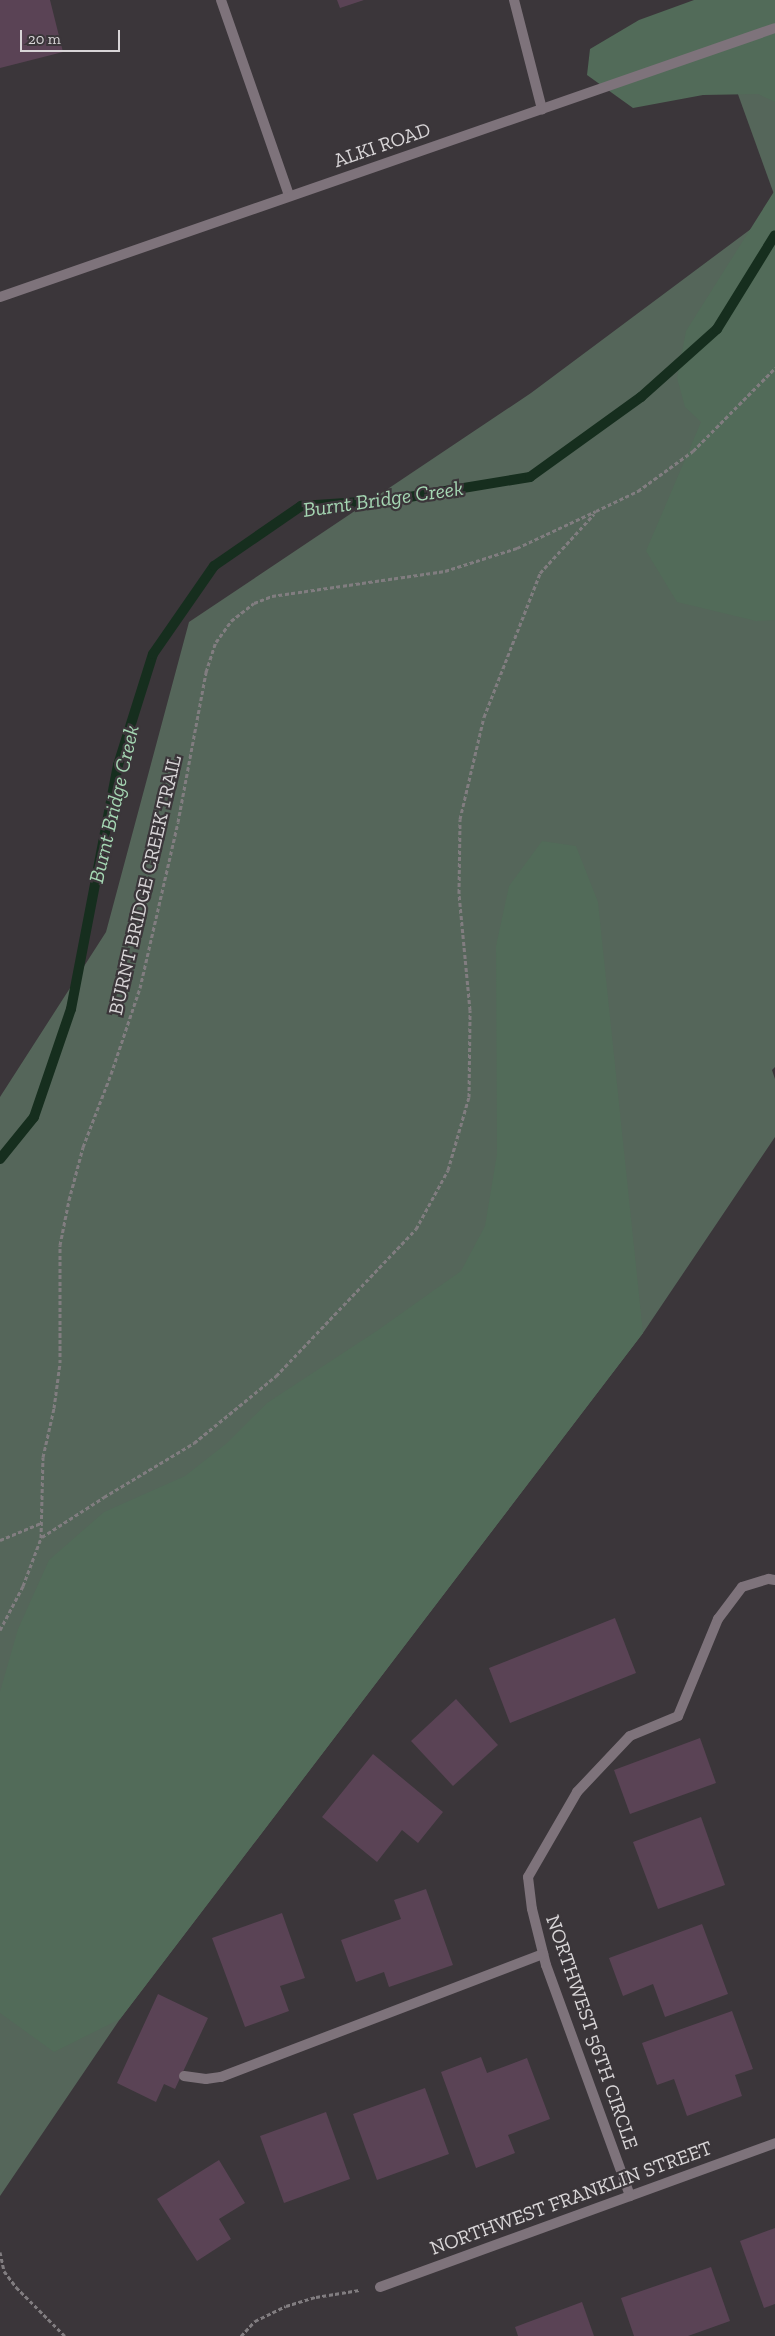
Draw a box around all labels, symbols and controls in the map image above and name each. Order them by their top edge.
scale bar [22,20,122,52]
text: 20 m [28,30,61,48]
street label: ALKI ROAD [330,117,434,173]
water label: Burnt Bridge Creek [301,475,465,523]
water label: Burnt Bridge Creek [84,723,144,885]
street label: BURNT BRIDGE CREEK TRAIL [103,752,187,1018]
street label: NORTHWEST 56TH CIRCLE [541,1912,643,2152]
street label: NORTHWEST FRANKLIN STREET [427,2136,715,2260]

